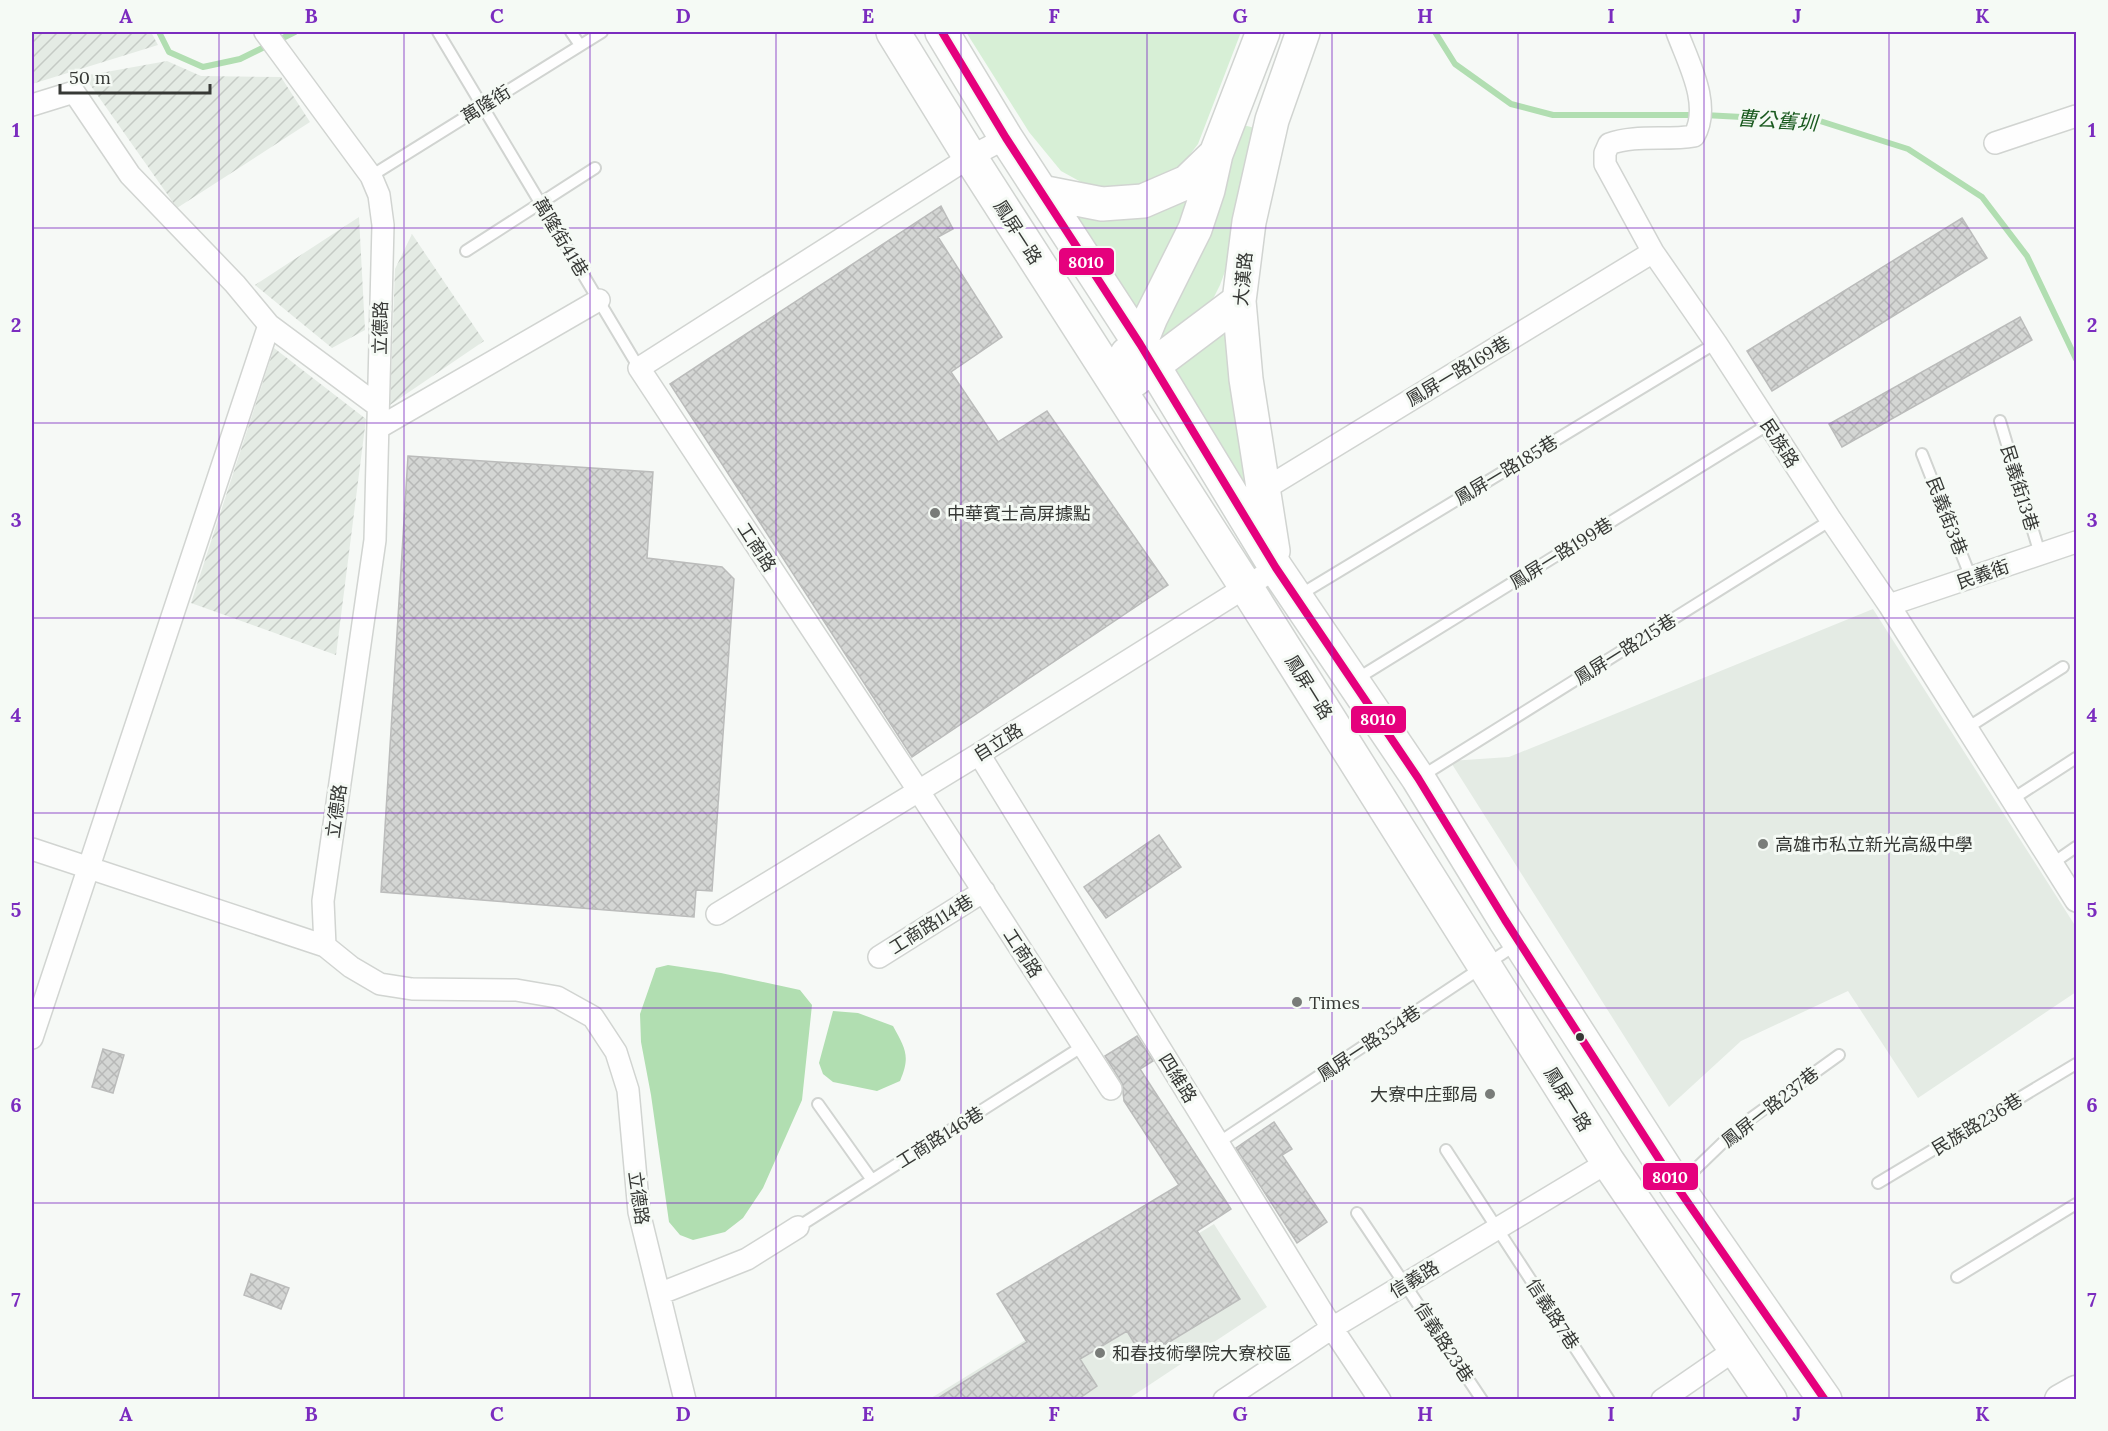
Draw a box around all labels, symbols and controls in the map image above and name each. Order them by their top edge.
text: A [119,3,133,28]
text: B [304,3,318,28]
text: C [490,3,504,28]
text: D [675,3,691,28]
text: E [862,3,874,28]
text: F [1048,3,1060,28]
text: G [1232,3,1248,28]
text: H [1417,3,1433,28]
text: I [1607,3,1615,28]
text: J [1792,3,1802,28]
text: K [1975,3,1990,28]
scale bar [60,57,210,95]
text: 50 m [69,66,111,89]
street label: 萬隆街 [457,80,515,128]
water label: 曹公舊圳 [1736,105,1821,135]
text: 1 [12,117,20,142]
text: 1 [2088,117,2096,142]
street label: 萬隆街41巷 [528,193,594,281]
street label: 鳳屏一路 [989,196,1047,268]
line badge: 8010 [1058,247,1115,276]
street label: 大漢路 [1229,251,1257,307]
text: 8010 [1068,252,1104,272]
street label: 立德路 [368,301,392,355]
text: 2 [11,312,21,337]
text: 2 [2087,312,2097,337]
street label: 鳳屏一路169巷 [1402,331,1514,411]
street label: 民族路 [1756,414,1804,472]
street label: 鳳屏一路185巷 [1450,430,1562,510]
street label: 民義街13巷 [1996,442,2044,534]
street label: 民義街3巷 [1922,474,1972,558]
place label: 中華賓士高屏據點 [947,502,1091,525]
marker: 中華賓士高屏據點 [928,506,942,520]
text: 3 [10,507,22,532]
text: 3 [2086,507,2098,532]
street label: 鳳屏一路199巷 [1505,512,1617,594]
street label: 工商路 [733,518,781,576]
street label: 民義街 [1954,554,2012,594]
street label: 鳳屏一路215巷 [1570,609,1680,689]
street label: 鳳屏一路 [1280,650,1338,724]
text: 4 [11,702,22,727]
text: 4 [2087,702,2098,727]
line badge: 8010 [1350,705,1407,734]
text: 8010 [1360,709,1396,729]
street label: 自立路 [969,718,1027,766]
street label: 立德路 [321,783,351,839]
place label: 高雄市私立新光高級中學 [1775,833,1973,856]
marker: 高雄市私立新光高級中學 [1756,837,1770,851]
street label: 工商路114巷 [885,889,977,959]
text: 5 [11,897,22,922]
text: 5 [2087,897,2098,922]
street label: 工商路 [999,924,1047,982]
place label: Times [1309,991,1360,1014]
marker: Times [1290,995,1304,1009]
street label: 鳳屏一路354巷 [1313,1000,1425,1086]
unlabelled marker [1574,1031,1586,1043]
street label: 四維路 [1154,1049,1202,1107]
street label: 鳳屏一路 [1539,1062,1597,1136]
street label: 鳳屏一路237巷 [1717,1062,1823,1152]
place label: 大寮中庄郵局 [1370,1083,1478,1106]
marker: 大寮中庄郵局 [1483,1087,1497,1101]
street label: 民族路236巷 [1927,1088,2027,1160]
text: 6 [10,1092,22,1117]
text: 6 [2086,1092,2098,1117]
street label: 工商路146巷 [892,1101,988,1173]
line badge: 8010 [1642,1162,1699,1191]
text: 8010 [1652,1167,1688,1187]
street label: 立德路 [624,1170,654,1226]
street label: 信義路 [1385,1255,1443,1303]
street label: 信義路7巷 [1521,1274,1585,1354]
text: 7 [11,1287,21,1312]
text: 7 [2087,1287,2097,1312]
street label: 信義路23巷 [1409,1297,1479,1387]
place label: 和春技術學院大寮校區 [1112,1342,1292,1365]
marker: 和春技術學院大寮校區 [1093,1346,1107,1360]
text: A [119,1401,133,1426]
text: B [304,1401,318,1426]
text: C [490,1401,504,1426]
text: D [675,1401,691,1426]
text: E [862,1401,874,1426]
text: F [1048,1401,1060,1426]
text: G [1232,1401,1248,1426]
text: H [1417,1401,1433,1426]
text: I [1607,1401,1615,1426]
text: J [1792,1401,1802,1426]
text: K [1975,1401,1990,1426]

